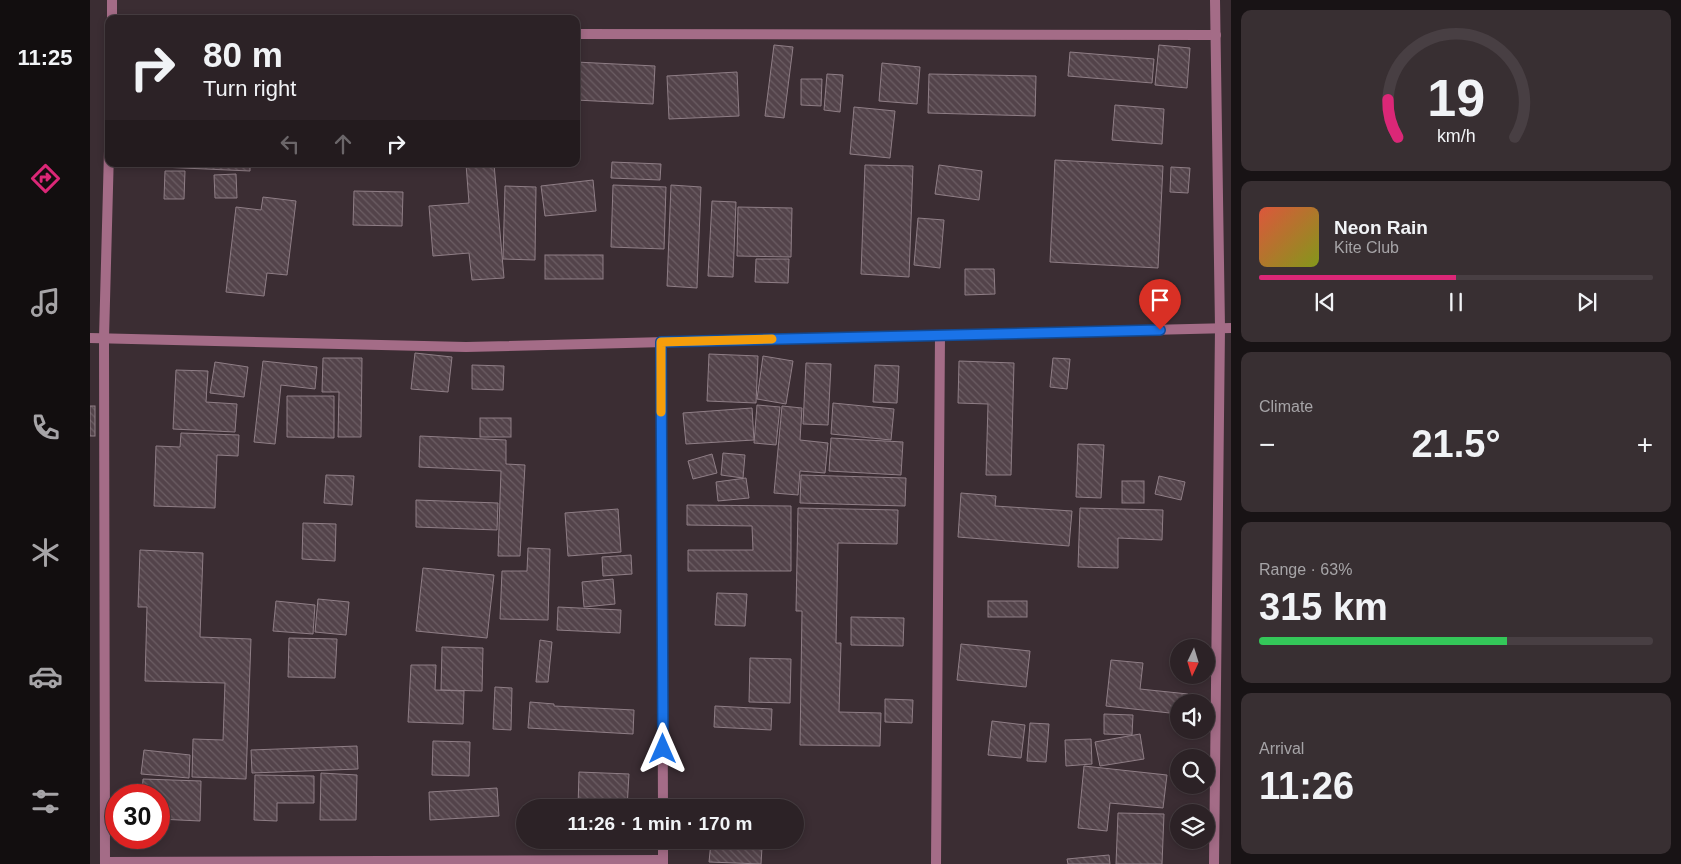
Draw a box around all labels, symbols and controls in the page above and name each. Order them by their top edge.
icon: right [120,35,185,100]
text: 80 m [203,35,283,74]
text: 11:25 [17,45,73,70]
text: 19 [1427,69,1485,127]
text: Turn right [203,76,296,101]
text: km/h [1437,126,1475,146]
icon: left [276,130,304,158]
icon: ahead [329,130,357,158]
icon: right [382,130,410,158]
icon: directions [28,161,63,196]
text: Neon Rain [1334,217,1428,238]
text: Kite Club [1334,239,1399,256]
pin [1139,279,1181,330]
icon: music [28,285,63,320]
icon: arrive [1146,286,1174,314]
icon: previous [1311,288,1339,316]
icon: pause [1442,288,1470,316]
icon: next [1573,288,1601,316]
text: Climate [1259,398,1313,415]
icon: phone [28,410,63,445]
text: 21.5° [1411,423,1501,465]
text: − [1259,429,1275,460]
text: + [1637,429,1653,460]
icon: climate [28,535,63,570]
text: Range · 63% [1259,561,1352,578]
text: 315 km [1259,586,1388,628]
north arrow [1170,639,1215,684]
map controls [1170,639,1215,849]
icon: car [28,659,63,694]
button: sound [1170,694,1215,739]
position arrow [636,722,688,774]
text: Arrival [1259,740,1304,757]
button: search [1170,749,1215,794]
text: 11:26 [1259,765,1354,807]
icon: filters [28,784,63,819]
speed limit sign: 30 [105,784,170,849]
button: layers [1170,804,1215,849]
text: 11:26 · 1 min · 170 m [568,813,752,834]

